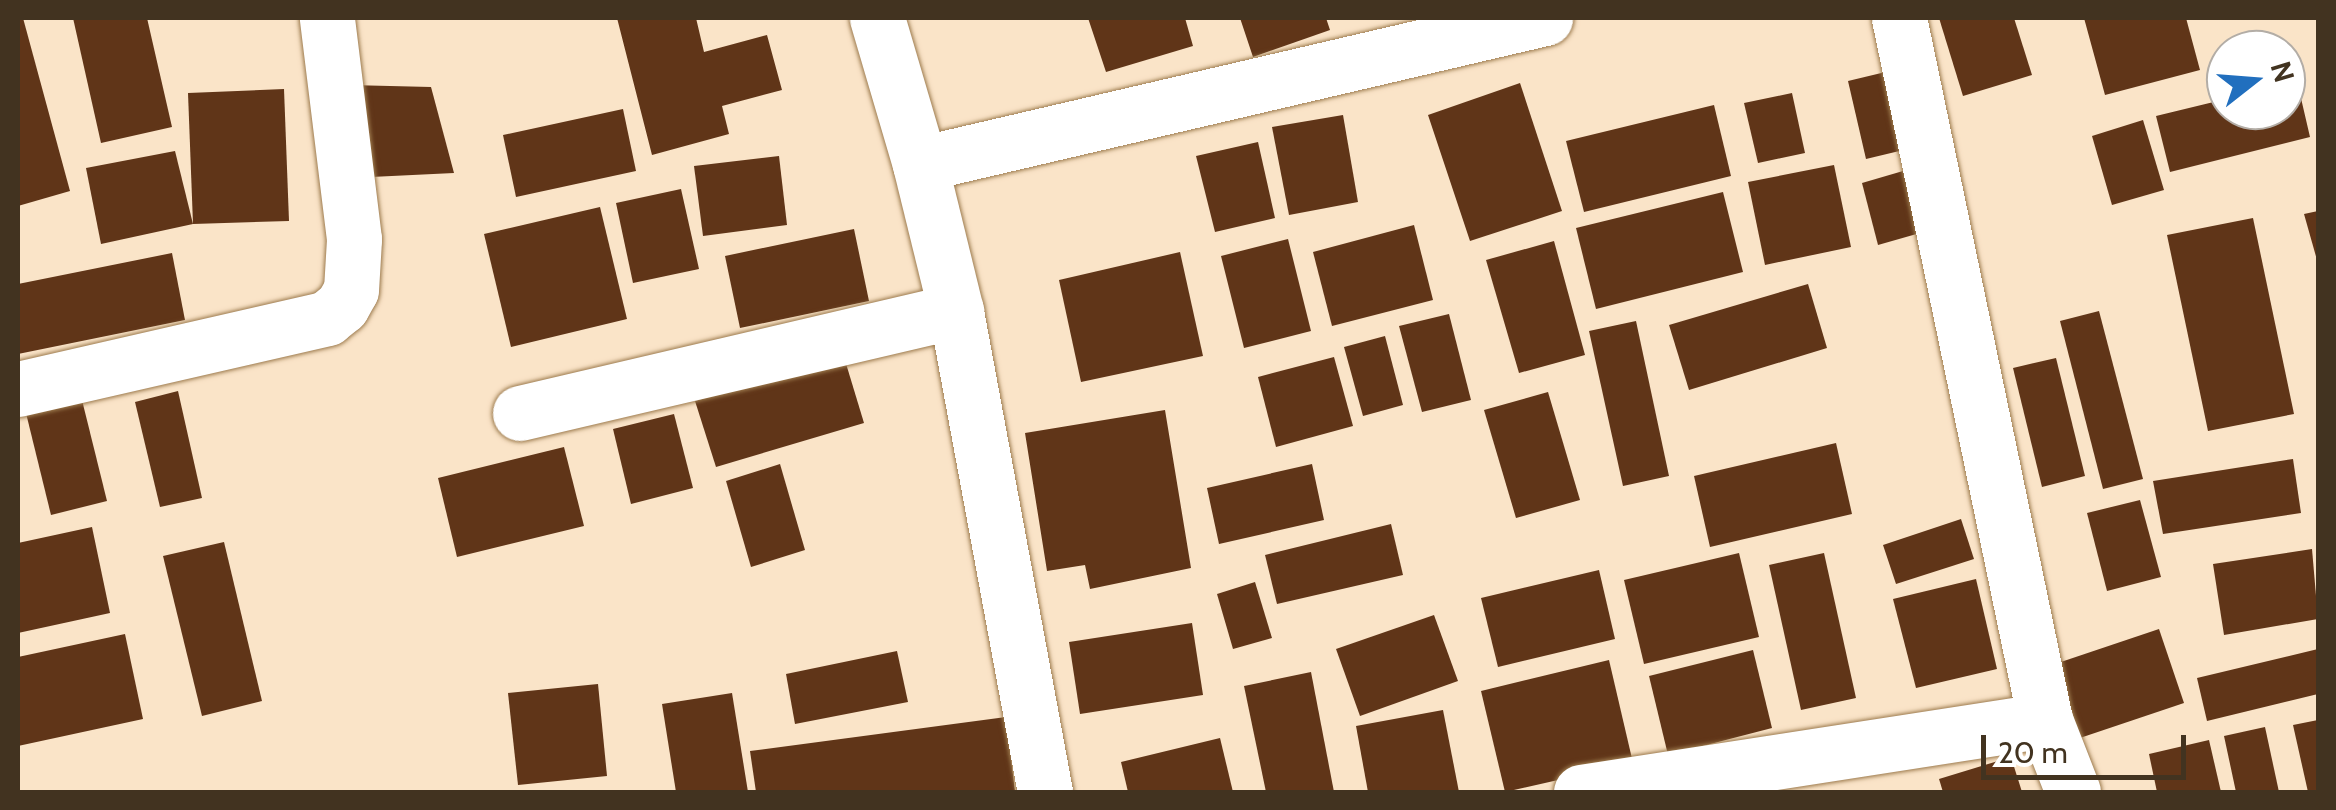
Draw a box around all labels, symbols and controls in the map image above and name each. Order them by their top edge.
north arrow [2206,30,2306,130]
text: N [2264,57,2302,86]
scale bar [1986,715,2191,777]
text: 20 m [1998,734,2068,771]

